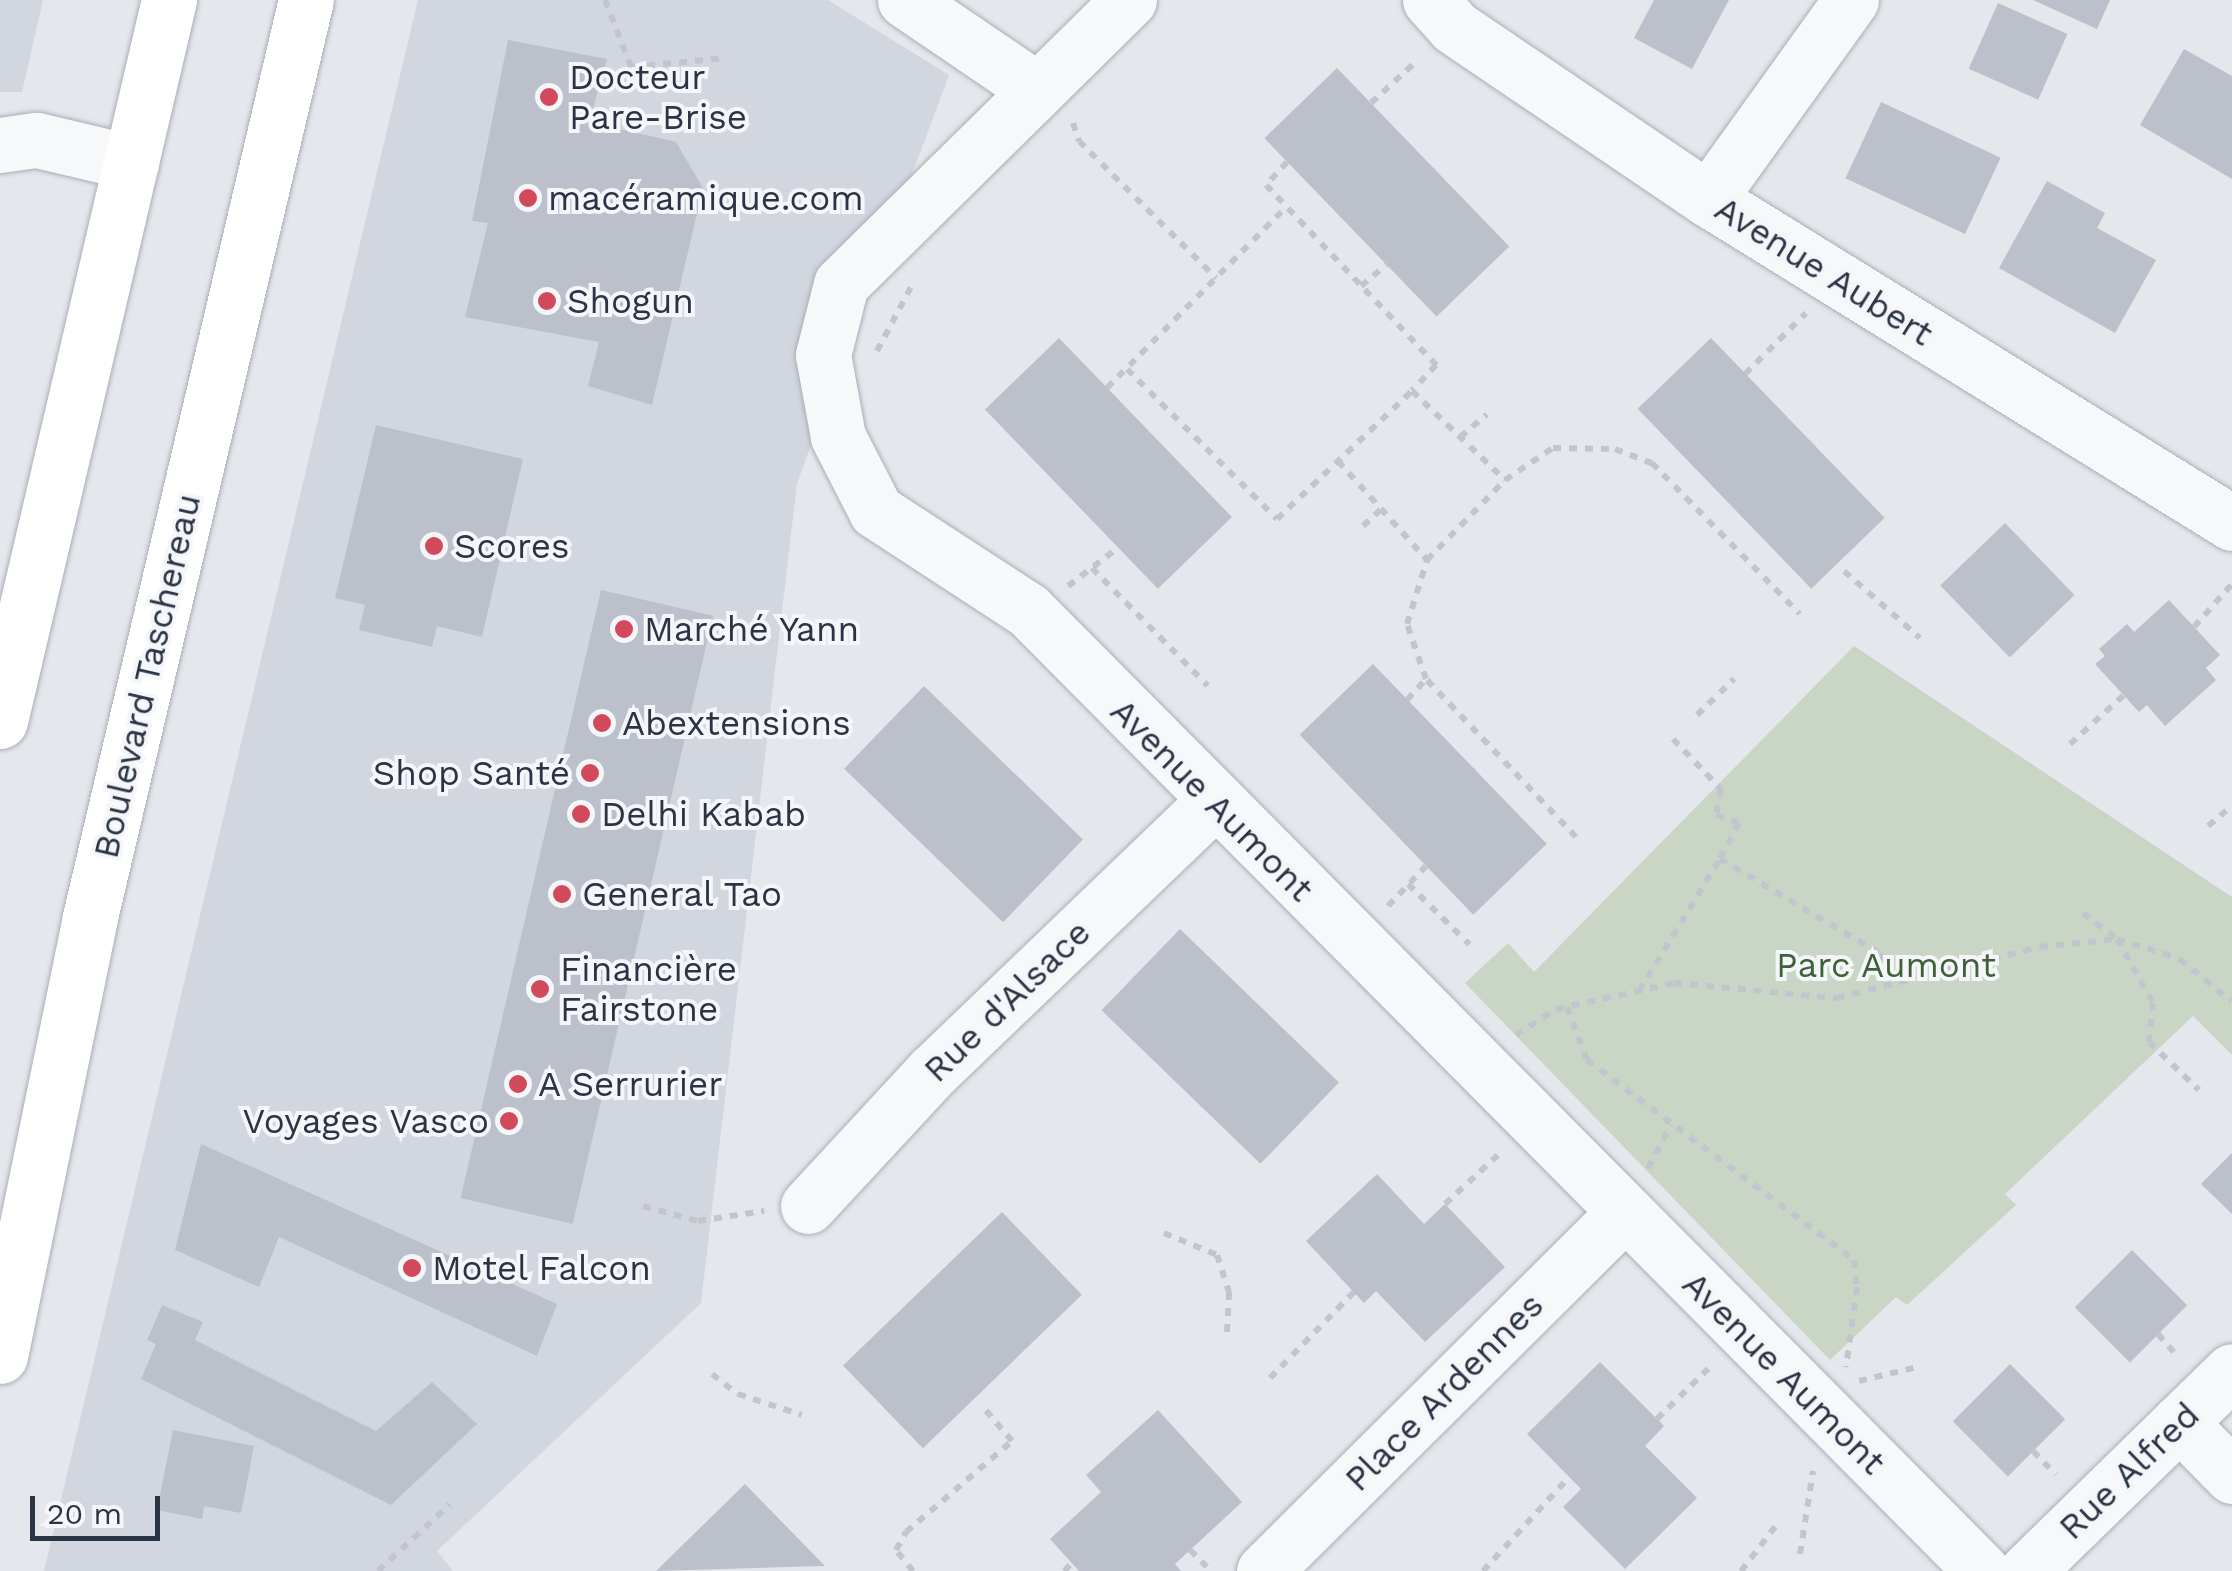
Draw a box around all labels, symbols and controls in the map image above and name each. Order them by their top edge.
place label: Docteur Pare-Brise [569,56,747,138]
marker: Docteur Pare-Brise [538,86,560,108]
place label: macéramique.com [548,177,864,219]
marker: macéramique.com [517,187,539,209]
street label: Avenue Aubert [1707,187,1941,355]
place label: Shogun [567,280,694,322]
marker: Shogun [536,290,558,312]
street label: Boulevard Taschereau [85,489,209,863]
place label: Scores [454,525,569,567]
marker: Scores [423,535,445,557]
place label: Marché Yann [644,608,861,650]
marker: Marché Yann [613,618,635,640]
street label: Avenue Aumont [1101,689,1323,911]
place label: Abextensions [622,702,851,744]
marker: Abextensions [591,712,613,734]
place label: Shop Santé [373,752,570,794]
marker: Shop Santé [579,762,601,784]
place label: Delhi Kabab [601,793,806,835]
marker: Delhi Kabab [570,803,592,825]
place label: General Tao [582,873,784,915]
marker: General Tao [551,883,573,905]
street label: Rue d'Alsace [915,911,1099,1091]
park label: Parc Aumont [1775,944,1997,986]
place label: Financière Fairstone [560,948,737,1030]
marker: Financière Fairstone [529,978,551,1000]
place label: A Serrurier [538,1063,724,1105]
marker: A Serrurier [507,1073,529,1095]
place label: Voyages Vasco [241,1100,489,1142]
marker: Voyages Vasco [498,1110,520,1132]
place label: Motel Falcon [432,1247,652,1289]
marker: Motel Falcon [401,1257,423,1279]
street label: Avenue Aumont [1673,1262,1895,1484]
street label: Place Ardennes [1336,1284,1552,1500]
street label: Rue Alfred [2050,1393,2208,1549]
scale bar [35,1476,165,1538]
text: 20 m [47,1496,122,1531]

